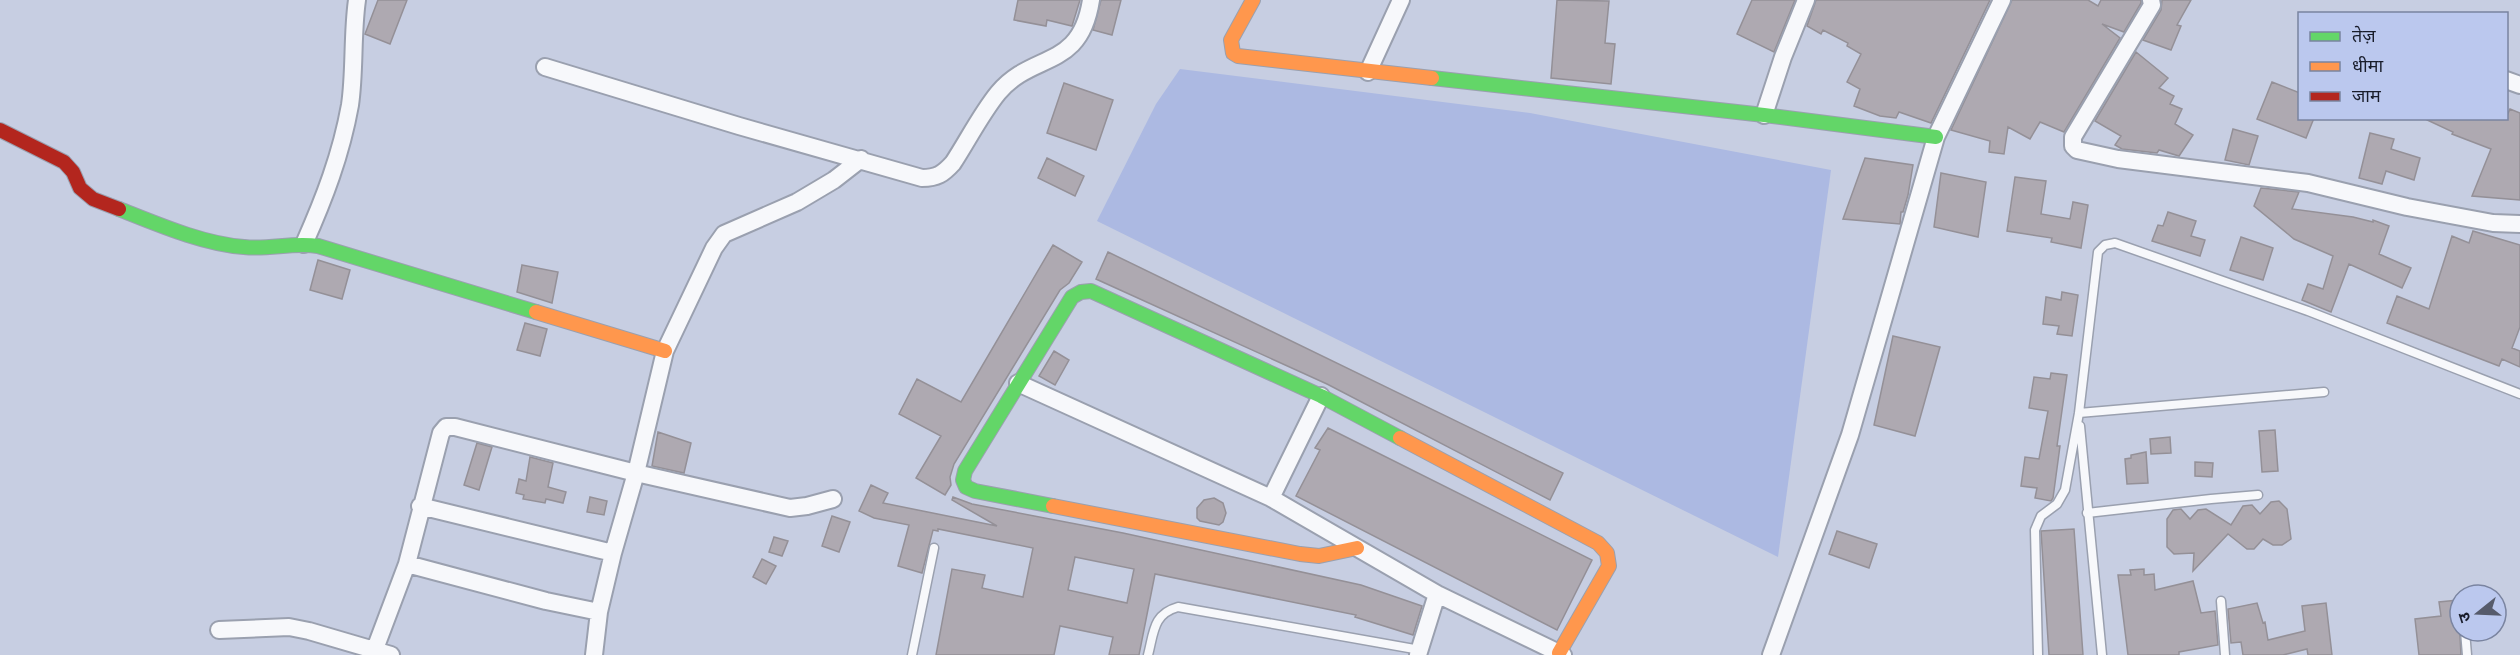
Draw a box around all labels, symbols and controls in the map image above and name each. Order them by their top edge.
legend [2298,12,2508,120]
text: तेज़ [2352,25,2376,47]
text: धीमा [2352,55,2383,77]
text: जाम [2352,85,2382,107]
north arrow [2448,583,2508,643]
text: उ [2454,609,2475,625]

